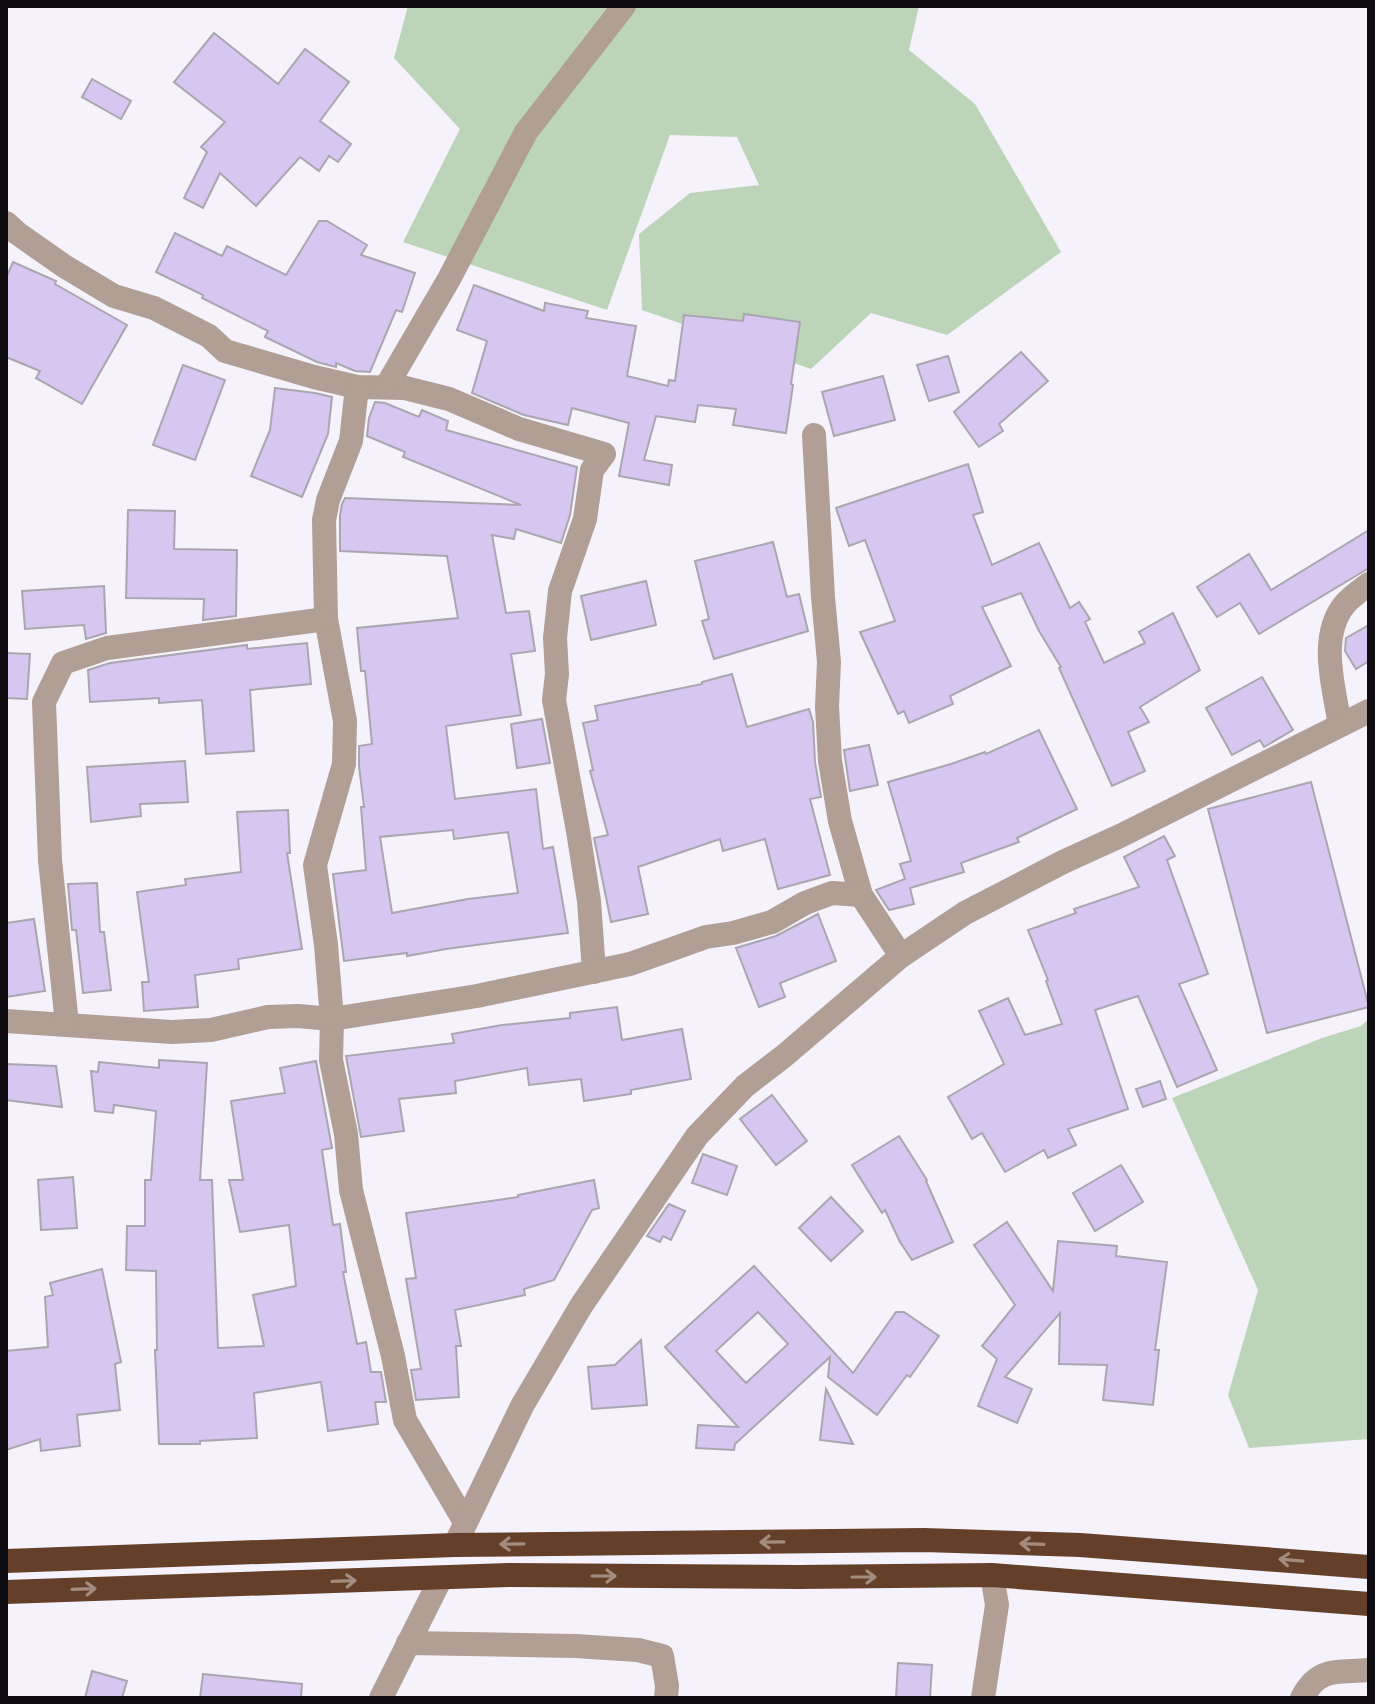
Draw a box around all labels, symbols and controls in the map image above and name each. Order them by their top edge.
one-way arrow [759,1534,786,1550]
one-way arrow [499,1536,526,1552]
one-way arrow [1019,1536,1046,1551]
one-way arrow [1278,1552,1305,1567]
one-way arrow [590,1568,617,1584]
one-way arrow [850,1569,877,1585]
one-way arrow [330,1573,357,1588]
one-way arrow [70,1582,97,1597]

